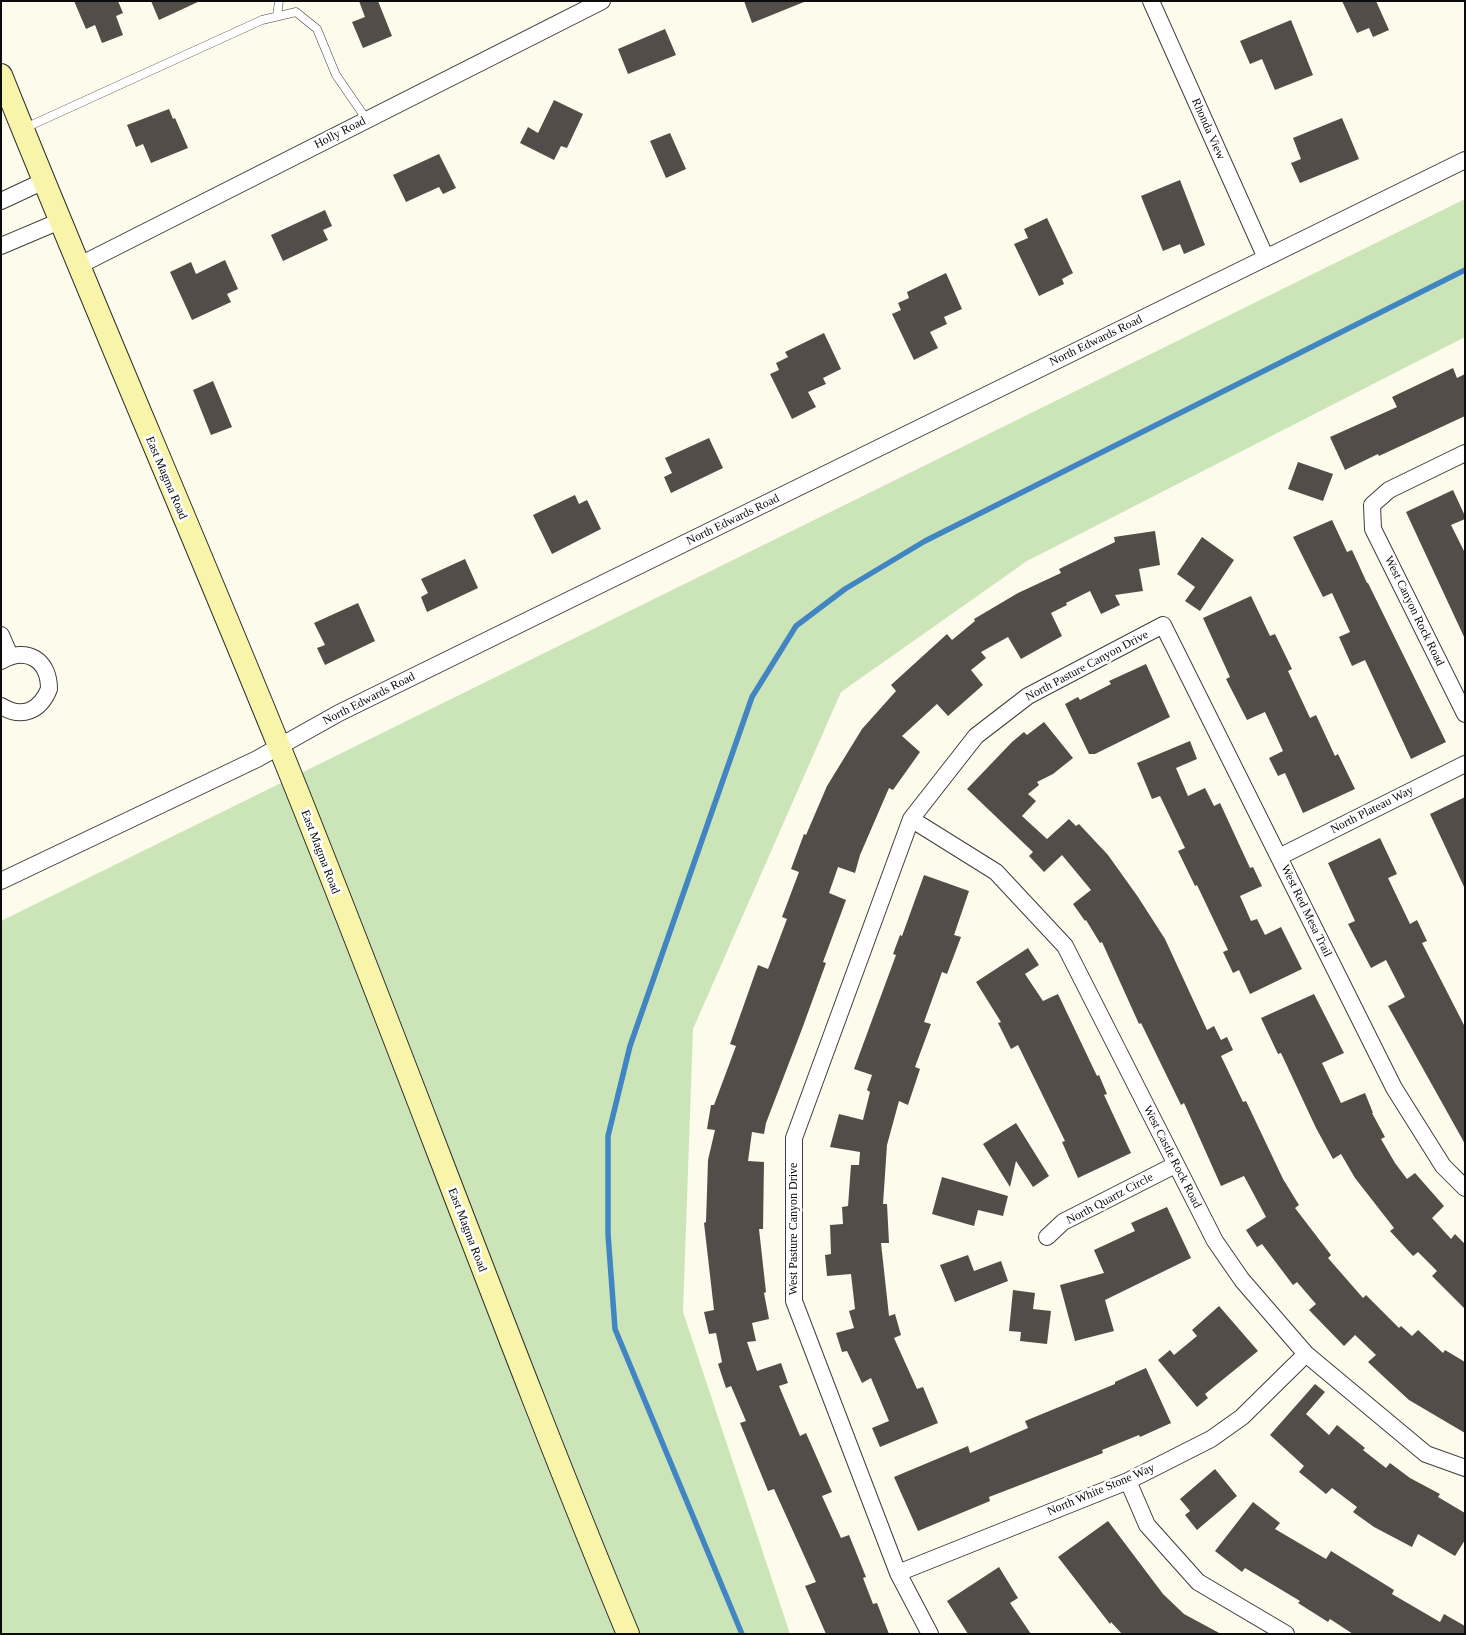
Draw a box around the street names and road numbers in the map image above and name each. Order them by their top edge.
street label: Rhonda View [1188,96,1228,162]
street label: Holly Road [312,114,368,152]
street label: North Edwards Road [1047,312,1145,370]
street label: East Magma Road [142,434,190,522]
street label: North Edwards Road [684,491,782,549]
street label: West Canyon Rock Road [1381,554,1447,668]
street label: North Pasture Canyon Drive [1023,627,1151,705]
street label: North Edwards Road [321,670,417,728]
street label: North Plateau Way [1328,783,1416,837]
street label: East Magma Road [297,808,343,896]
street label: West Red Mesa Trail [1277,862,1335,960]
street label: West Castle Rock Road [1140,1103,1204,1211]
street label: West Pasture Canyon Drive [787,1163,801,1295]
street label: North Quartz Circle [1064,1170,1156,1228]
street label: East Magma Road [444,1186,490,1274]
street label: North White Stone Way [1045,1461,1157,1519]

